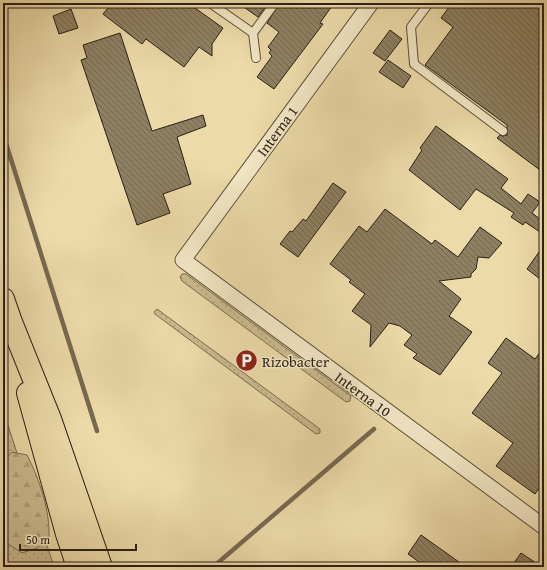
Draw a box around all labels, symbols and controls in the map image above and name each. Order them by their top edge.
street label: Interna 1 [252,102,302,160]
parking icon: Rizobacter [233,348,259,374]
place label: Rizobacter [262,351,329,372]
street label: Interna 10 [331,366,395,422]
scale bar [20,526,136,552]
text: 50 m [26,531,50,548]

